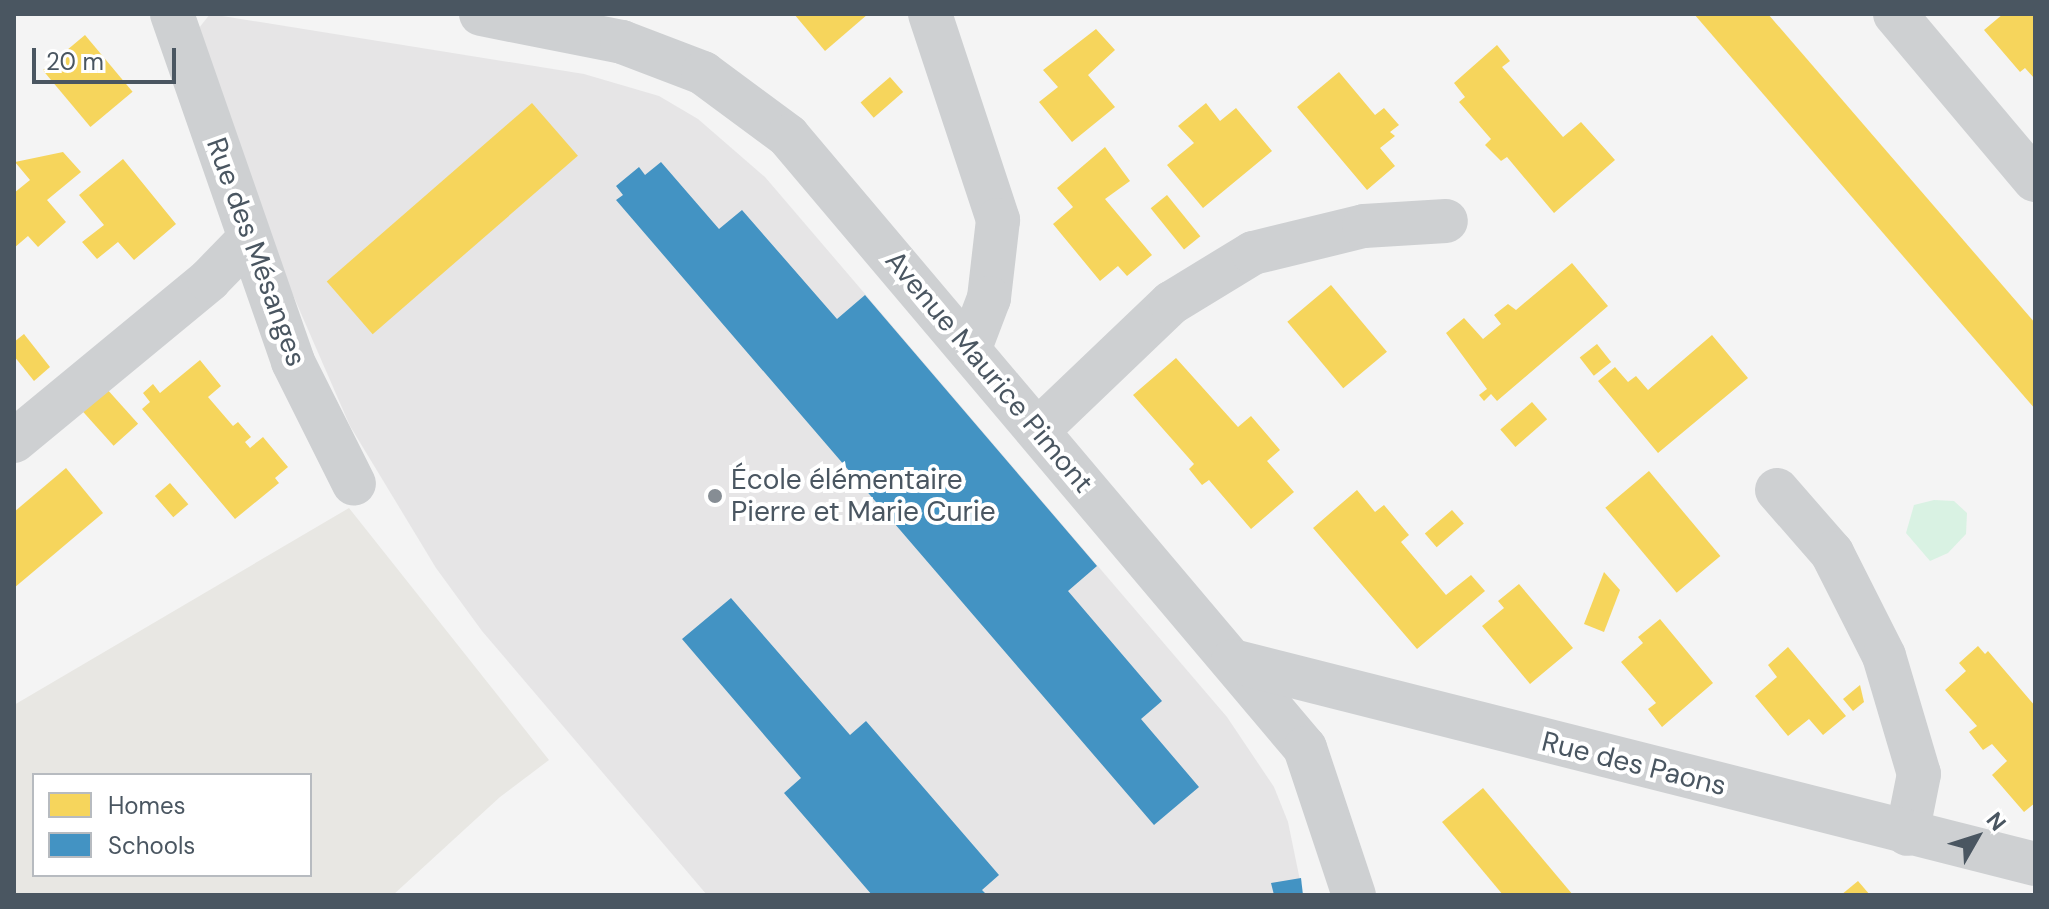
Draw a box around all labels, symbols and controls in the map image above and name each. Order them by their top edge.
scale bar [36,32,180,82]
text: 20 m [46,46,104,77]
street label: Rue des Mésanges [199,133,313,371]
street label: Avenue Maurice Pimont [878,244,1100,500]
place label: École élémentaire Pierre et Marie Curie [731,463,996,529]
marker: École élémentaire Pierre et Marie Curie [706,487,724,505]
street label: Rue des Paons [1538,725,1730,803]
legend [32,773,312,877]
text: Homes [108,790,186,821]
north arrow [1937,797,2017,877]
text: N [1980,806,2012,837]
text: Schools [108,830,195,861]

